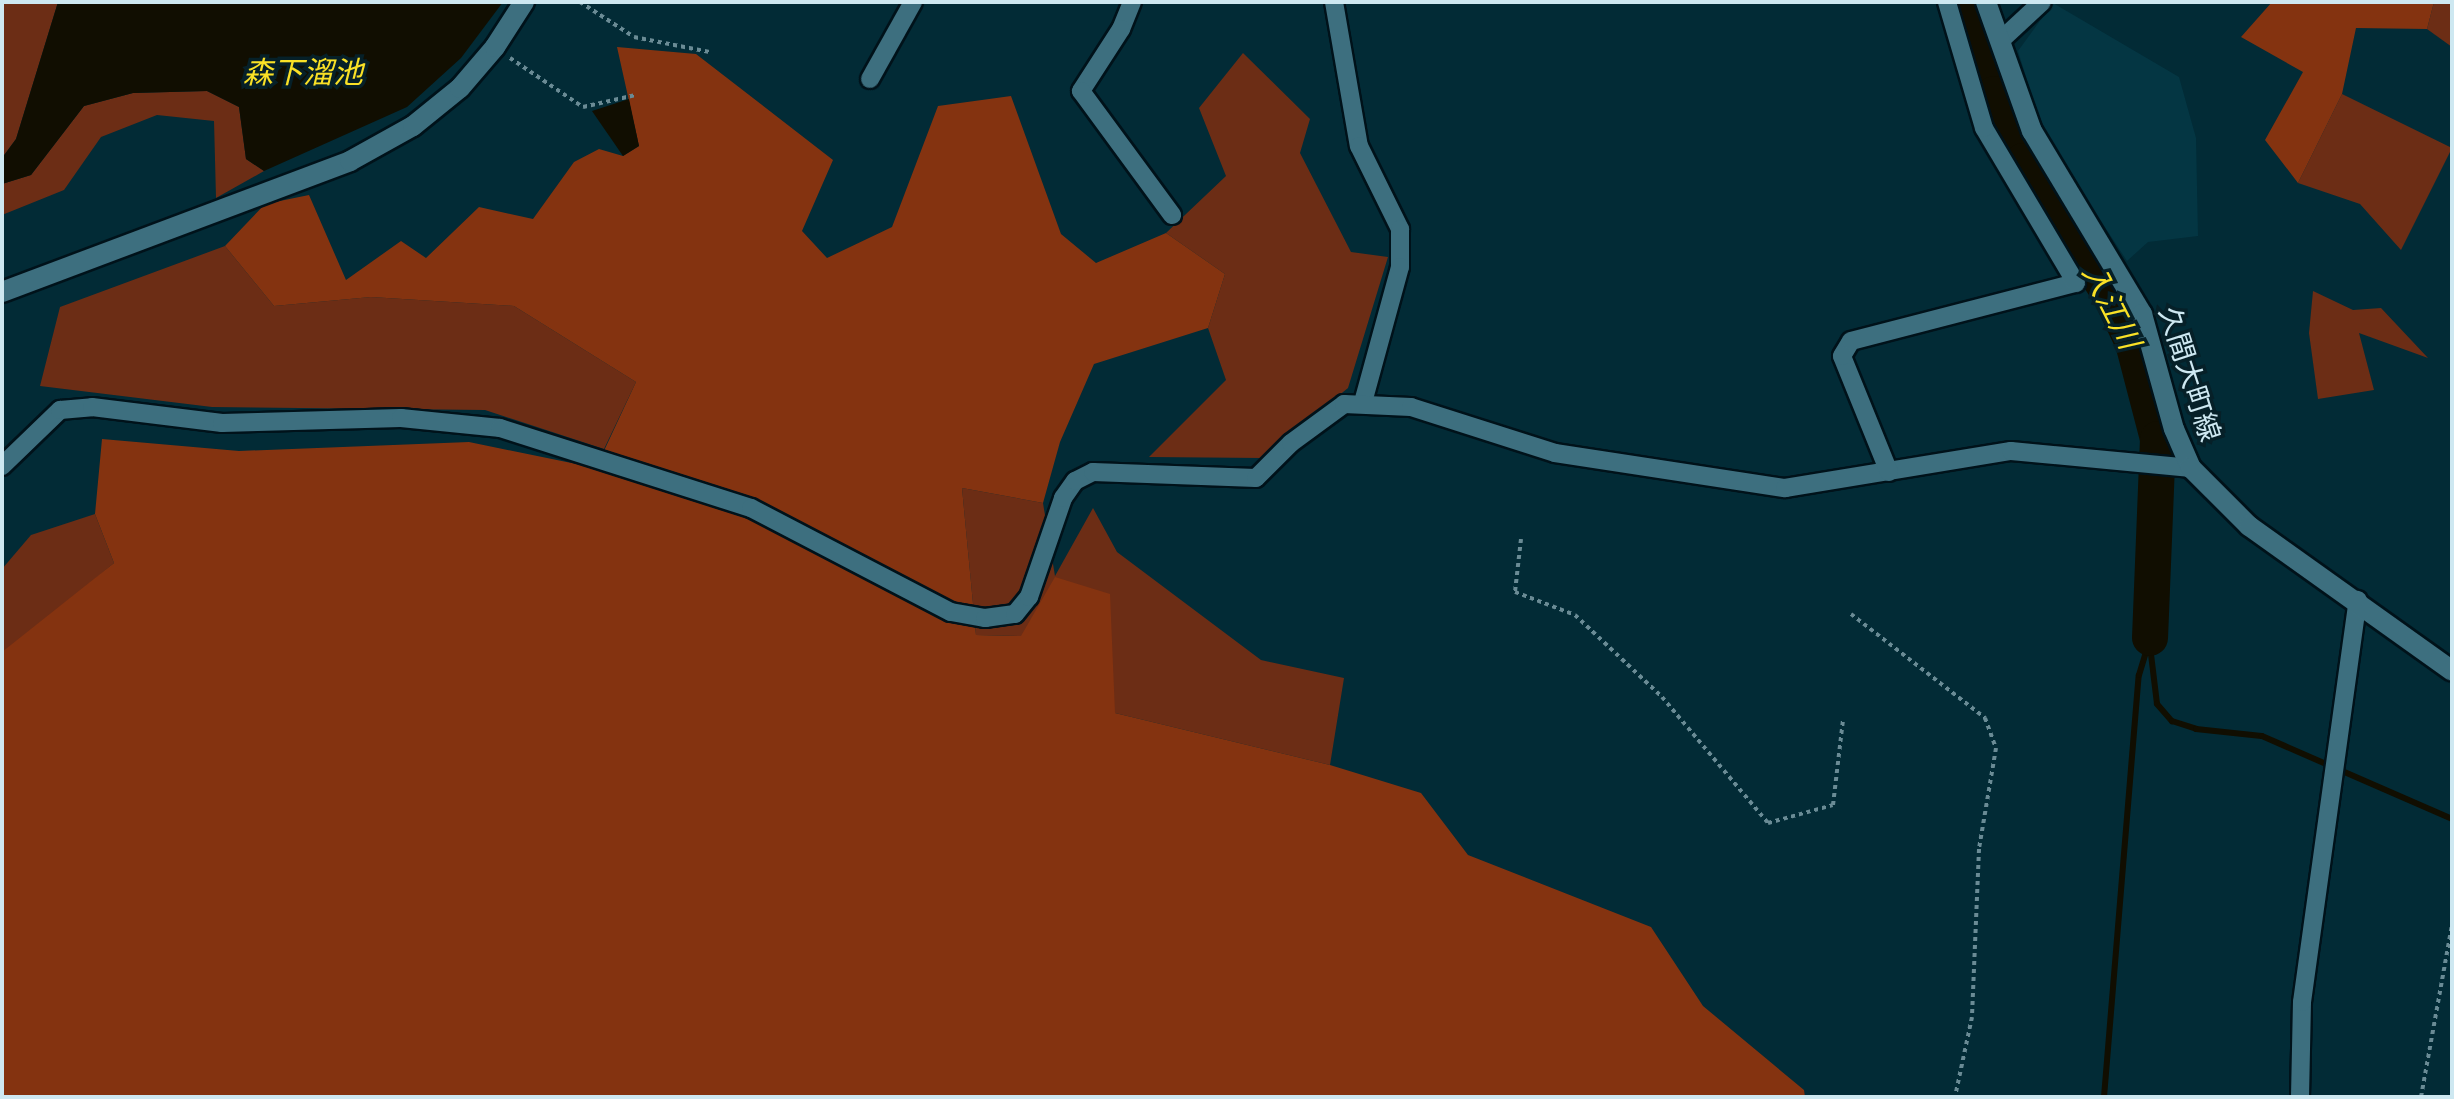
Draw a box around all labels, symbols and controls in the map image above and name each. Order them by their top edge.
water label: 森下溜池 [243,55,363,91]
water label: 入江川 [2075,259,2147,355]
street label: 久間大町線 [2151,302,2227,446]

